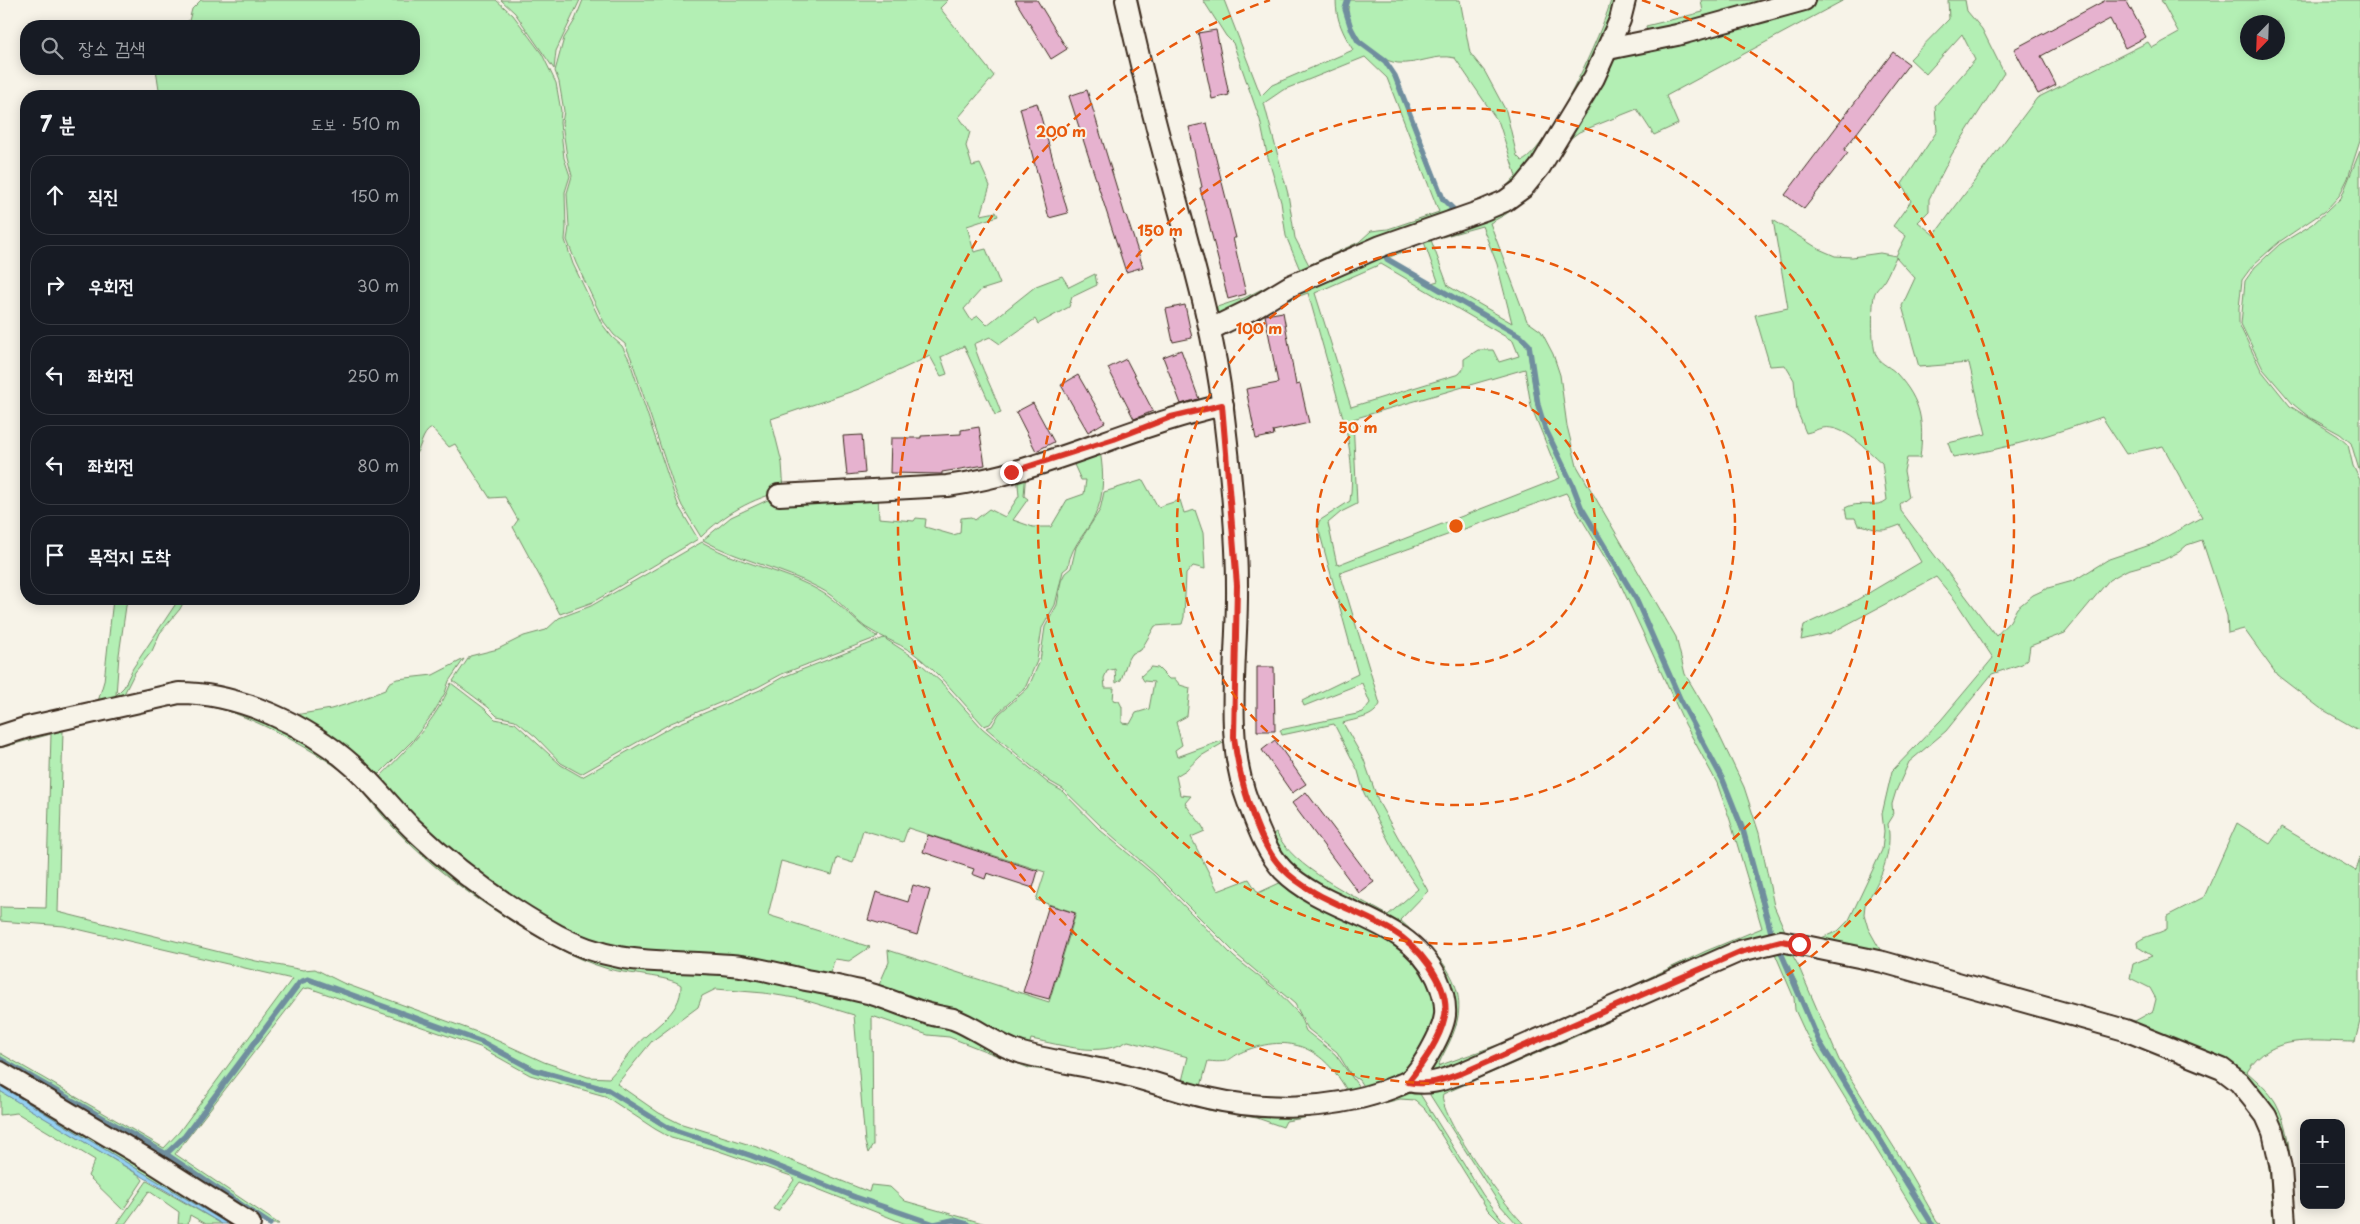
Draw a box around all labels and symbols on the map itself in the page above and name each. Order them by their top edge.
north arrow [2240,15,2285,60]
text: 200 m [1036,119,1086,142]
text: 150 m [1137,218,1183,241]
text: 100 m [1236,316,1282,339]
text: 50 m [1339,415,1377,438]
route end [1000,461,1023,484]
centre of rings [1447,517,1465,535]
route start [1788,933,1811,956]

